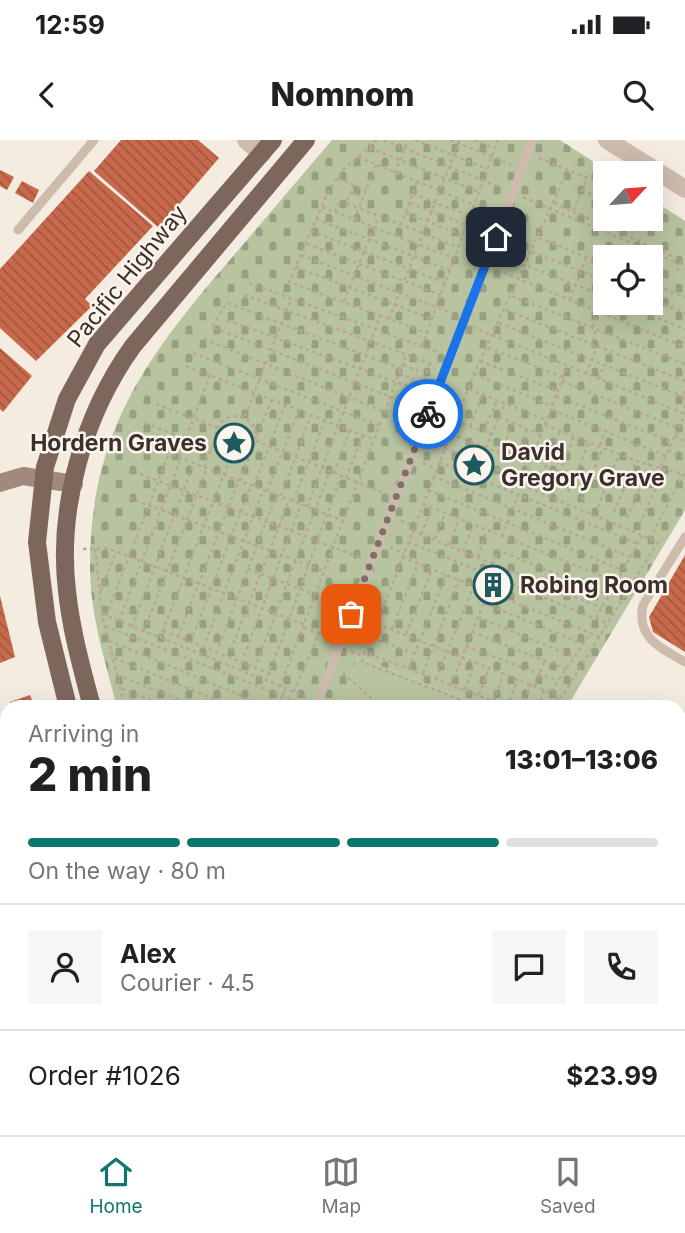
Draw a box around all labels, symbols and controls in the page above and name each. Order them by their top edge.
text: 12:59 [35,9,105,40]
text: Nomnom [271,75,414,114]
icon: back [28,76,66,114]
icon: search [619,76,657,114]
north arrow [593,161,663,231]
map controls [593,161,663,315]
street label: Pacific Highway [61,199,193,353]
pin [466,207,526,267]
icon: home [477,218,515,256]
button: locate [593,245,663,315]
courier [393,379,463,449]
icon: bike [409,395,447,433]
place icon: Hordern Graves [213,422,255,464]
place label: Hordern Graves [30,429,207,457]
place label: David Gregory Grave [501,438,665,492]
place icon: David Gregory Grave [453,444,495,486]
building icon: Robing Room [472,564,514,606]
place label: Robing Room [520,571,668,599]
pin [321,584,381,644]
icon: bag [332,595,370,633]
text: Arriving in [28,720,139,748]
text: 13:01–13:06 [505,744,658,775]
text: 2 min [28,746,152,802]
text: On the way · 80 m [28,857,226,885]
button: person [28,930,102,1004]
button: chat [492,930,566,1004]
button: phone [584,930,658,1004]
text: Alex [120,938,177,969]
text: Courier · 4.5 [120,969,255,997]
text: Order #1026 [28,1060,181,1091]
text: $23.99 [566,1060,658,1091]
tab: Home [89,1153,143,1218]
tab: Map [322,1153,361,1218]
tab: Saved [540,1153,596,1218]

